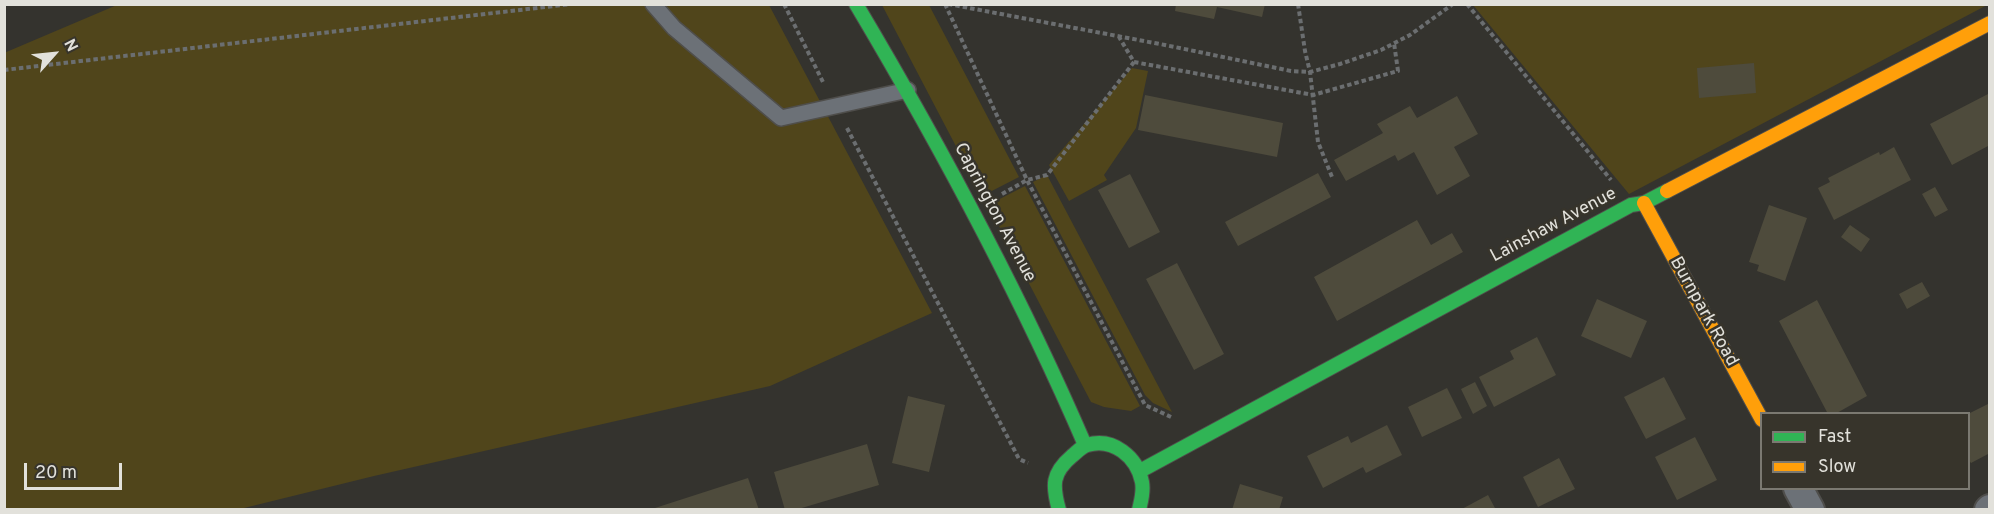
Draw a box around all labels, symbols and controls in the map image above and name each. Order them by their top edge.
north arrow [24,24,84,84]
text: N [59,36,82,55]
street label: Caprington Avenue [948,140,1040,286]
street label: Lainshaw Avenue [1487,184,1621,268]
street label: Burnpark Road [1664,253,1742,371]
legend [1760,412,1970,490]
text: Fast [1818,426,1851,449]
scale bar [27,451,124,489]
text: Slow [1818,456,1856,479]
text: 20 m [35,462,77,485]

